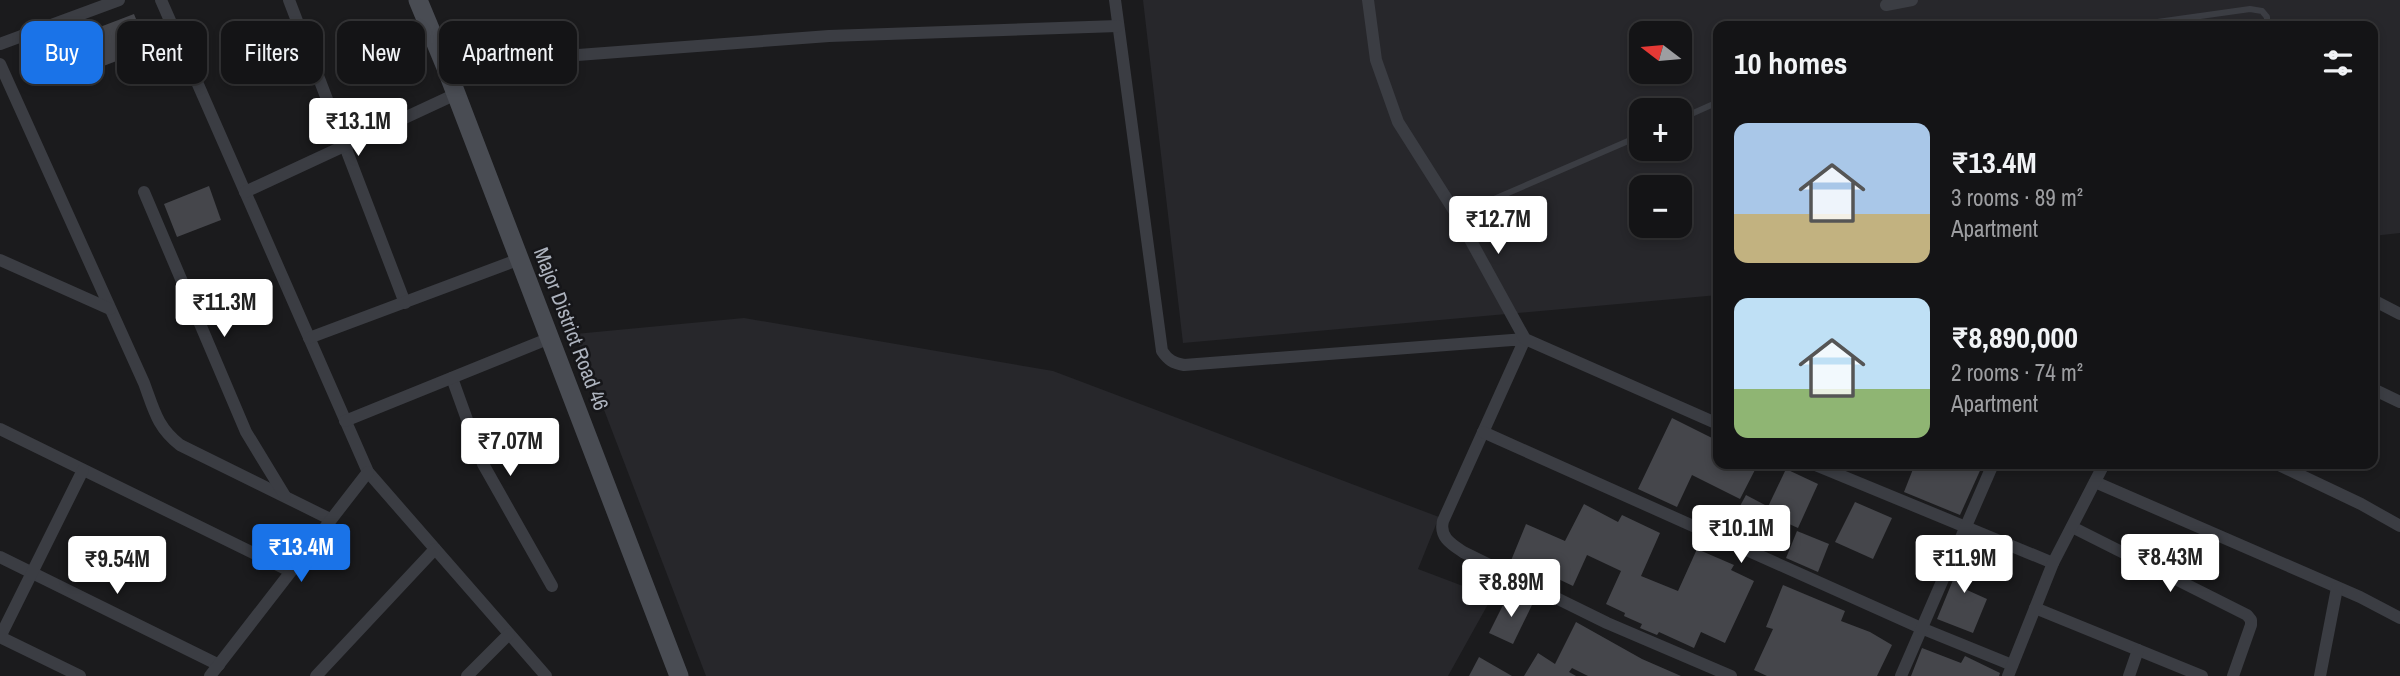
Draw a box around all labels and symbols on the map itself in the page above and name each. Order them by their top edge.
north arrow [1629,21,1692,84]
pin: ₹13.1M [301,99,415,158]
pin: ₹12.7M [1441,196,1555,256]
street label: Major District Road 46 [527,243,616,414]
pin: ₹11.3M [167,280,281,339]
pin: ₹7.07M [453,419,567,478]
pin: ₹10.1M [1684,505,1798,565]
pin: ₹13.4M [244,524,358,584]
pin: ₹8.43M [2113,534,2227,594]
pin: ₹9.54M [60,536,174,596]
pin: ₹11.9M [1907,536,2021,595]
pin: ₹8.89M [1454,560,1568,619]

